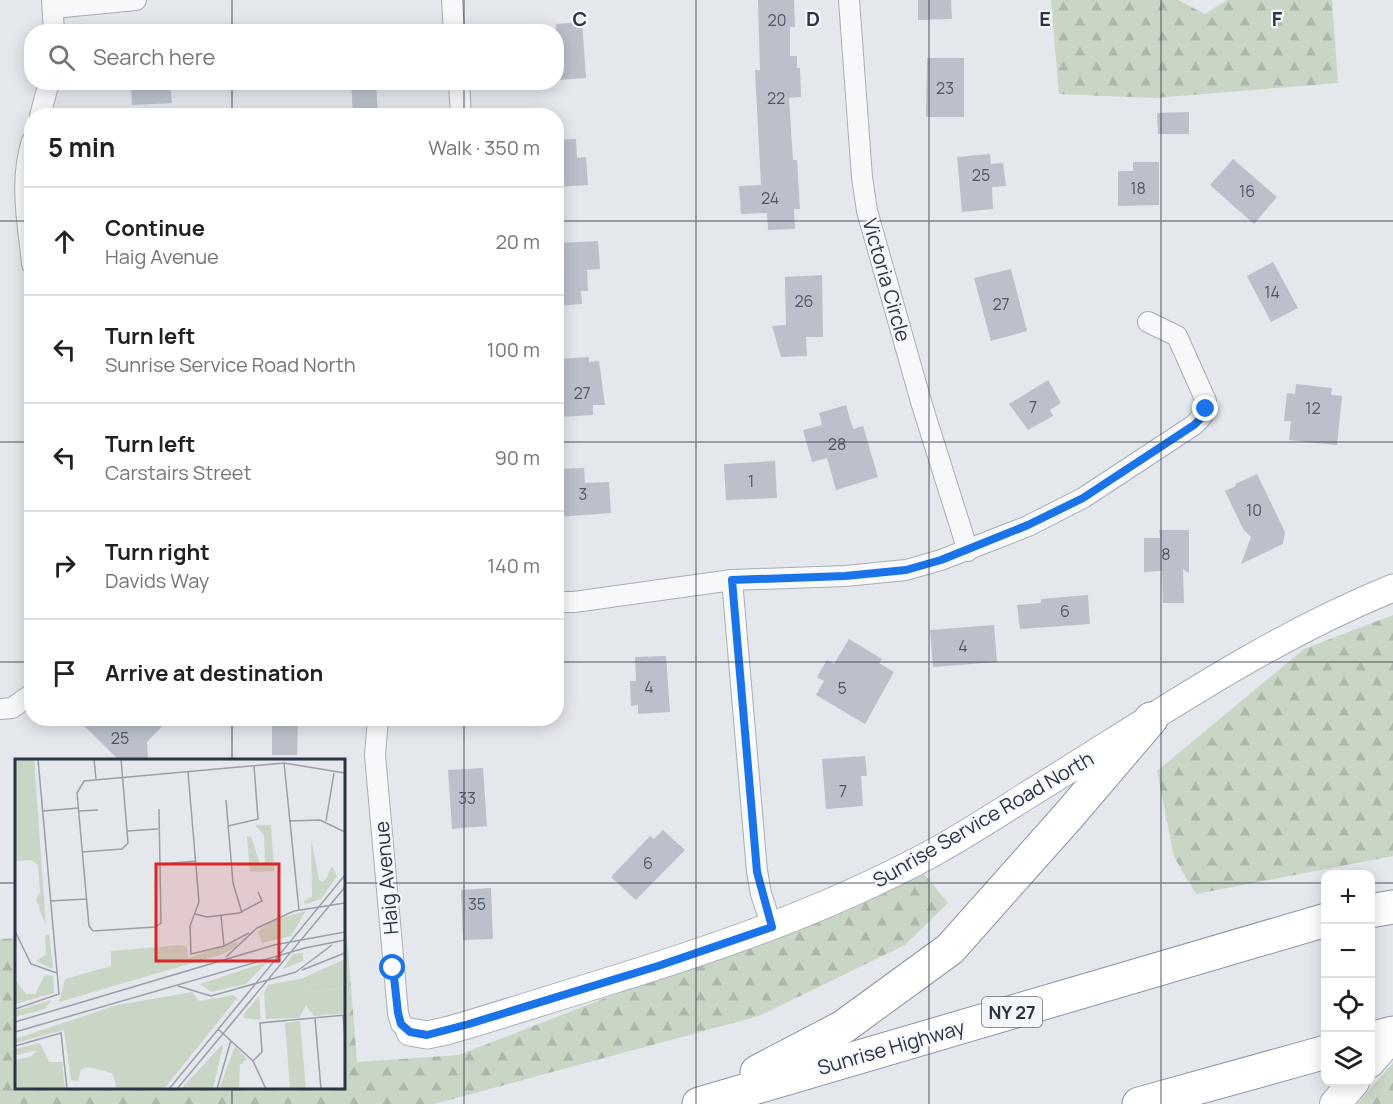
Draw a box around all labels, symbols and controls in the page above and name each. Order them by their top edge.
text: C [573,5,587,32]
text: D [806,5,820,32]
text: E [1039,5,1051,32]
text: F [1272,5,1283,32]
house number: 20 [768,9,786,31]
search box [24,24,564,90]
icon: search [45,41,78,74]
text: Search here [93,42,215,72]
house number: 23 [936,77,954,99]
house number: 22 [767,87,785,109]
text: 5 min [48,129,115,165]
text: Walk · 350 m [428,134,540,161]
house number: 25 [972,164,990,186]
house number: 18 [1130,177,1146,199]
house number: 16 [1239,180,1255,202]
house number: 24 [761,187,779,209]
text: Continue [105,213,205,243]
street label: Victoria Circle [857,215,917,345]
icon: ahead [48,225,81,258]
text: 20 m [495,228,540,255]
text: Haig Avenue [105,243,219,270]
house number: 14 [1264,281,1280,303]
house number: 26 [794,290,814,312]
house number: 27 [992,293,1010,315]
text: Turn left [105,321,195,351]
icon: left [48,333,81,366]
text: 100 m [487,336,540,363]
text: Sunrise Service Road North [105,351,356,378]
house number: 27 [573,382,591,404]
route end [1192,395,1218,421]
house number: 7 [1029,396,1037,418]
house number: 12 [1305,397,1321,419]
text: Turn left [105,429,195,459]
house number: 28 [828,433,846,455]
icon: left [48,441,81,474]
text: 90 m [494,444,540,471]
text: Carstairs Street [105,459,252,486]
house number: 1 [748,470,754,492]
house number: 3 [579,483,587,505]
house number: 10 [1246,499,1262,521]
text: Turn right [105,537,210,567]
house number: 8 [1161,543,1171,565]
icon: right [48,549,81,582]
text: 140 m [487,552,540,579]
text: Davids Way [105,567,209,594]
house number: 6 [1060,600,1070,622]
house number: 4 [958,635,968,657]
icon: arrive [48,657,81,690]
text: Arrive at destination [105,658,323,688]
house number: 4 [644,676,654,698]
house number: 5 [837,677,847,699]
house number: 25 [111,727,129,749]
street label: Sunrise Service Road North [868,745,1098,893]
inset map [15,759,345,1089]
house number: 7 [839,780,847,802]
house number: 33 [458,787,476,809]
street label: Haig Avenue [368,820,404,936]
house number: 6 [643,852,653,874]
map controls [1321,870,1375,1086]
button: + [1321,870,1375,924]
house number: 35 [468,893,486,915]
button: − [1321,924,1375,978]
route start [379,954,405,980]
button: locate [1321,978,1375,1032]
road number: NY 27 [982,997,1042,1027]
street label: Sunrise Highway [814,1013,968,1081]
button: layers [1321,1032,1375,1086]

